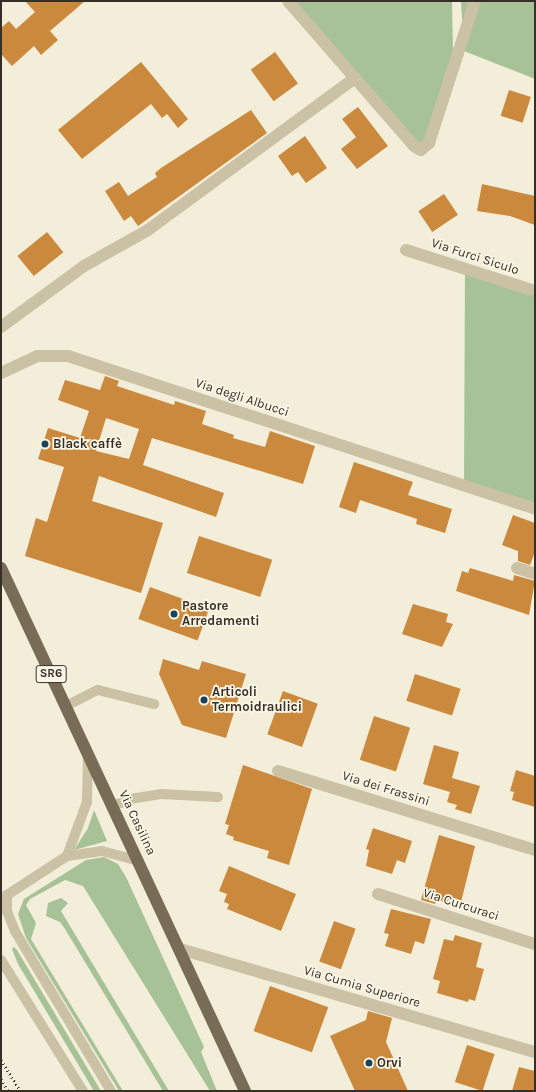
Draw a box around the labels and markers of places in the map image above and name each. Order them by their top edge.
place label: Black caffè [53,436,122,452]
marker: Black caffè [40,439,50,449]
place label: Pastore Arredamenti [182,599,260,630]
marker: Pastore Arredamenti [169,609,179,619]
place label: Articoli Termoidraulici [212,685,302,716]
marker: Articoli Termoidraulici [199,695,209,705]
place label: Orvi [377,1055,402,1071]
marker: Orvi [364,1058,374,1068]

